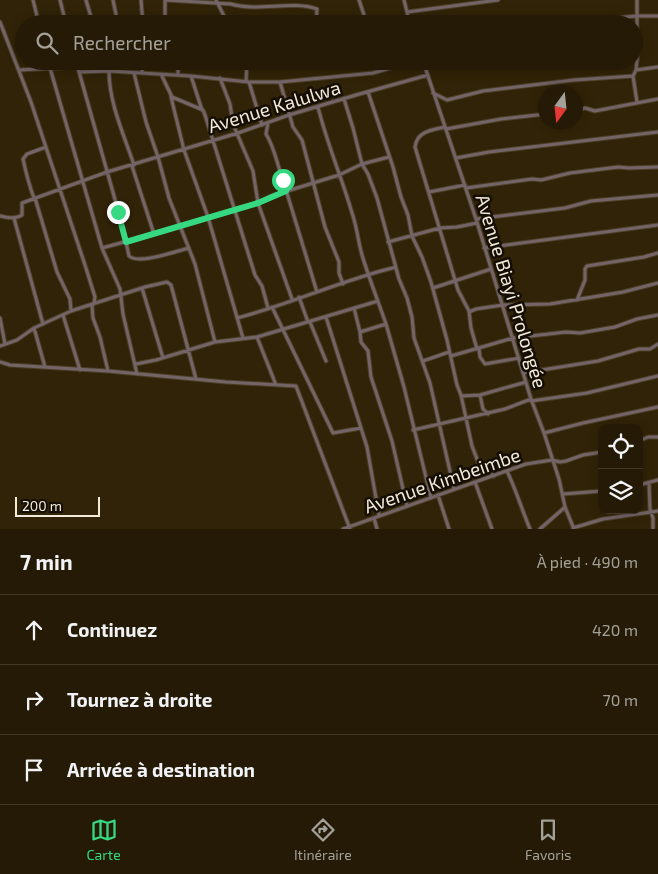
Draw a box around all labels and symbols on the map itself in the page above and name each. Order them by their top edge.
street label: Avenue Kalulwa [205,75,343,137]
north arrow [538,85,583,130]
route start [272,169,295,192]
street label: Avenue Biayi Prolongée [472,191,552,391]
route end [107,201,130,224]
street label: Avenue Kimbeimbe [361,442,523,518]
scale bar [15,494,100,517]

